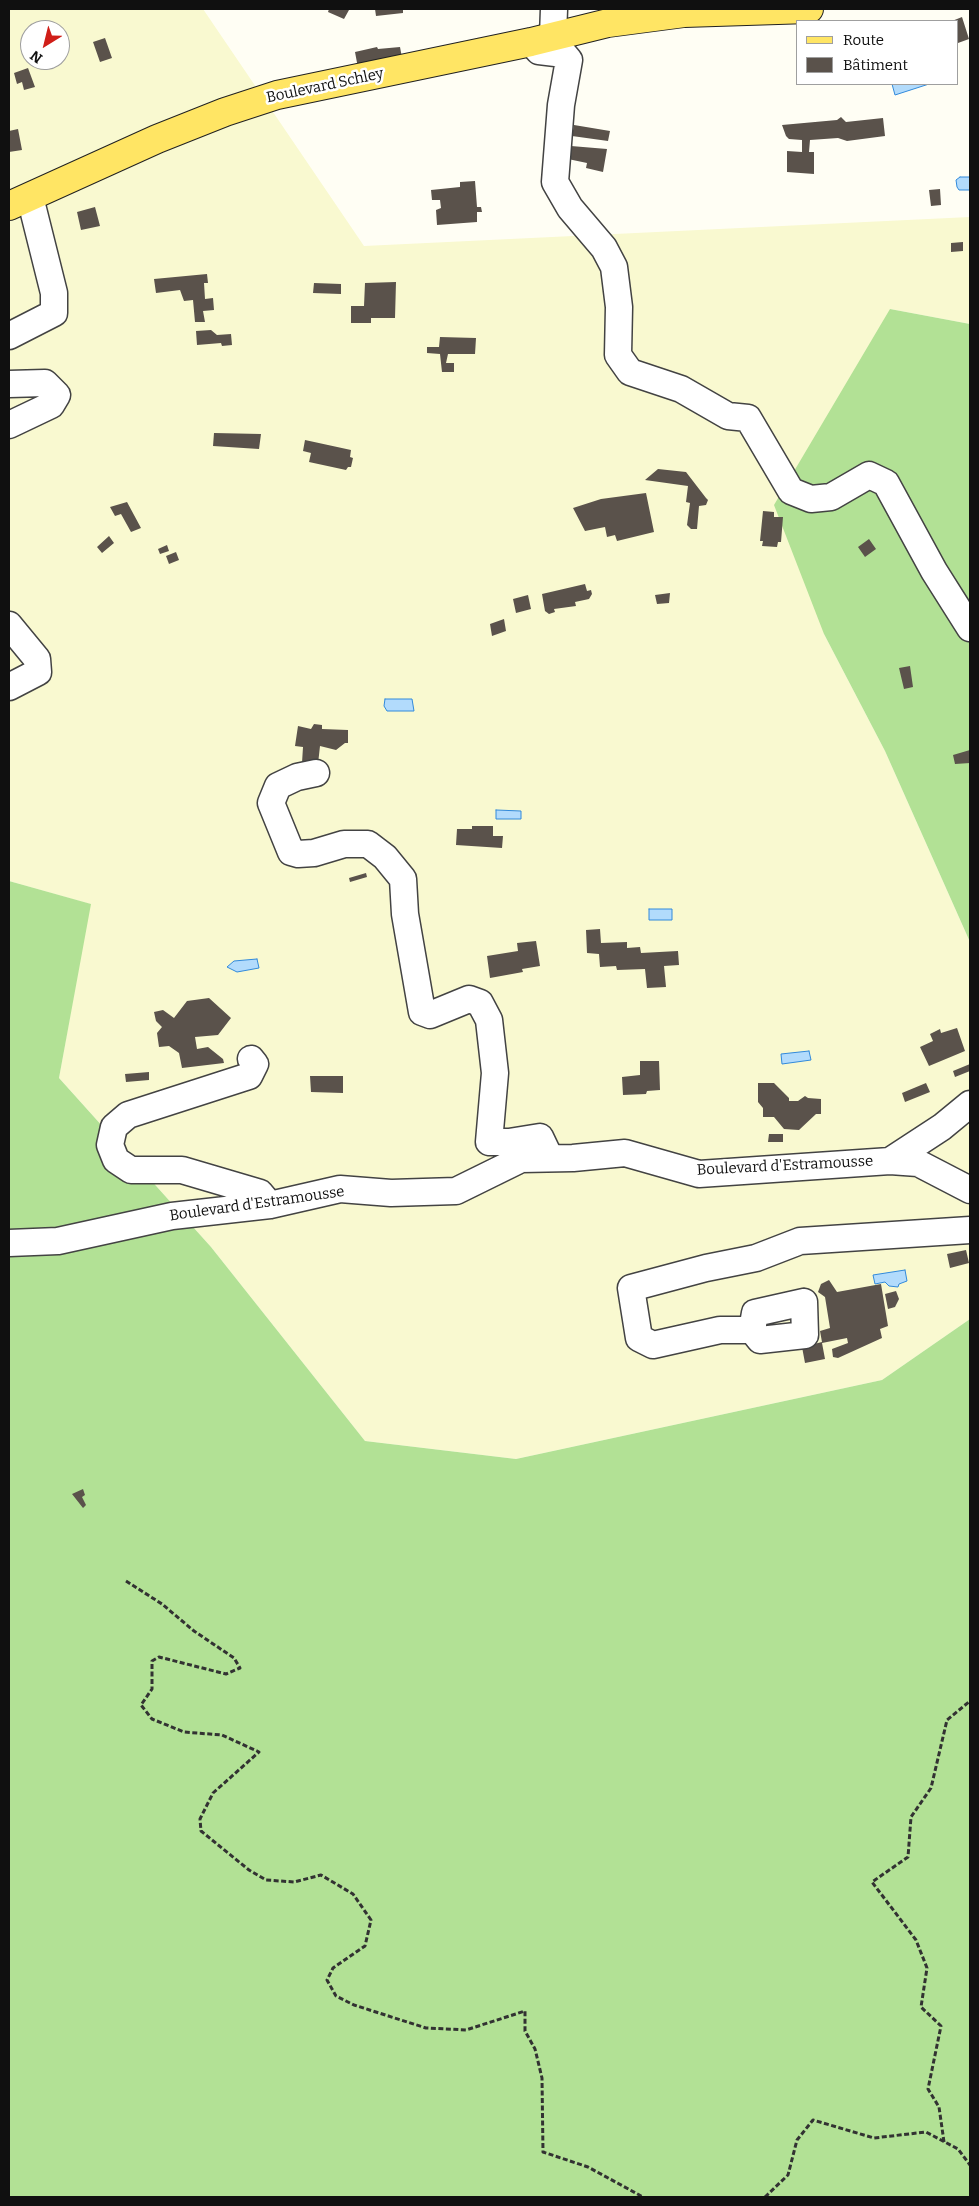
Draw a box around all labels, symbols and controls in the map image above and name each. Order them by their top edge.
north arrow [20,20,70,70]
legend [796,20,959,85]
text: Route [843,31,884,49]
text: N [27,47,46,67]
text: Bâtiment [843,56,908,74]
street label: Boulevard Schley [265,65,385,107]
street label: Boulevard d'Estramousse [696,1152,874,1180]
street label: Boulevard d'Estramousse [168,1183,346,1225]

